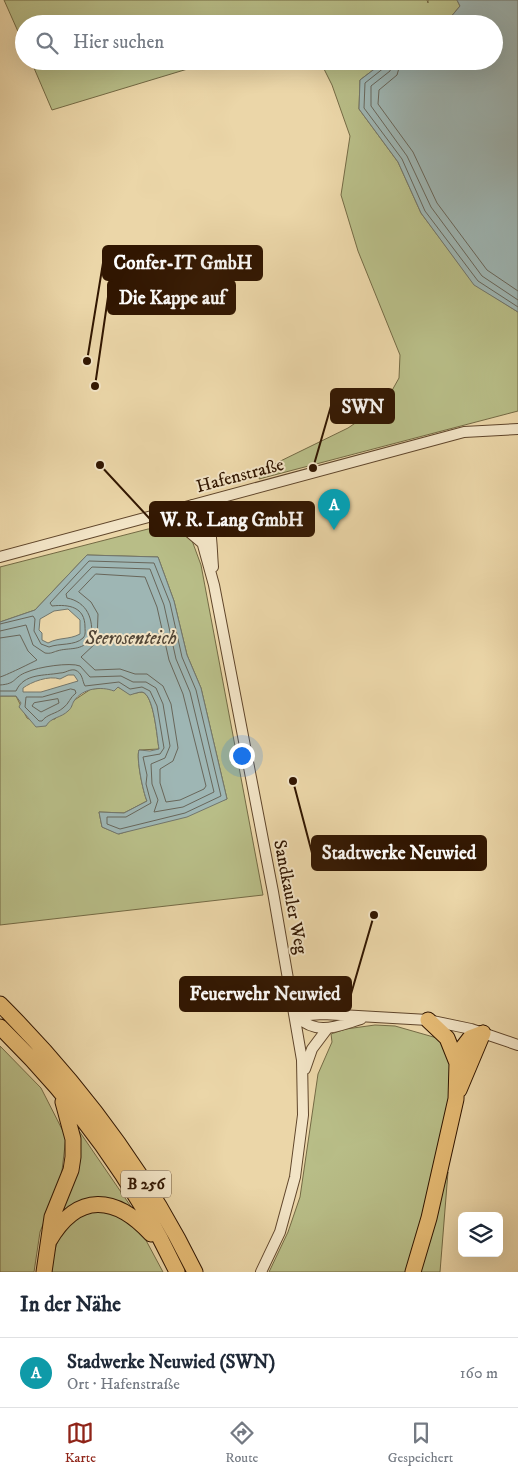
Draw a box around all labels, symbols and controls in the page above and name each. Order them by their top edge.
search box [15,15,503,70]
icon: search [33,29,61,57]
text: Hier suchen [73,31,164,54]
callout: Confer-IT GmbH [103,246,262,280]
text: Confer-IT GmbH [114,252,252,275]
callout: Die Kappe auf [108,280,235,314]
text: Die Kappe auf [119,287,229,310]
callout: SWN [331,389,394,423]
text: SWN [342,396,385,419]
street label: Hafenstraße [194,454,286,498]
pin: A [318,489,350,530]
callout: W. R. Lang GmbH [150,502,314,536]
text: W. R. Lang GmbH [159,509,304,532]
water label: Seerosenteich [84,627,177,650]
your location [229,743,255,769]
callout: Stadtwerke Neuwied [312,836,486,870]
street label: Sandkauler Weg [268,838,312,956]
text: Stadtwerke Neuwied [322,842,477,865]
callout: Feuerwehr Neuwied [180,977,351,1011]
text: Feuerwehr Neuwied [189,983,341,1006]
road number: B 256 [121,1170,171,1198]
map controls [458,1212,503,1257]
button: layers [458,1212,503,1257]
text: In der Nähe [20,1292,121,1318]
text: Stadwerke Neuwied (SWN) [67,1351,275,1374]
text: A [31,1363,41,1383]
text: 160 m [460,1363,498,1383]
text: Ort · Hafenstraße [67,1374,180,1394]
tab: Karte [65,1419,96,1467]
tab: Route [225,1419,258,1467]
tab: Gespeichert [388,1419,453,1467]

